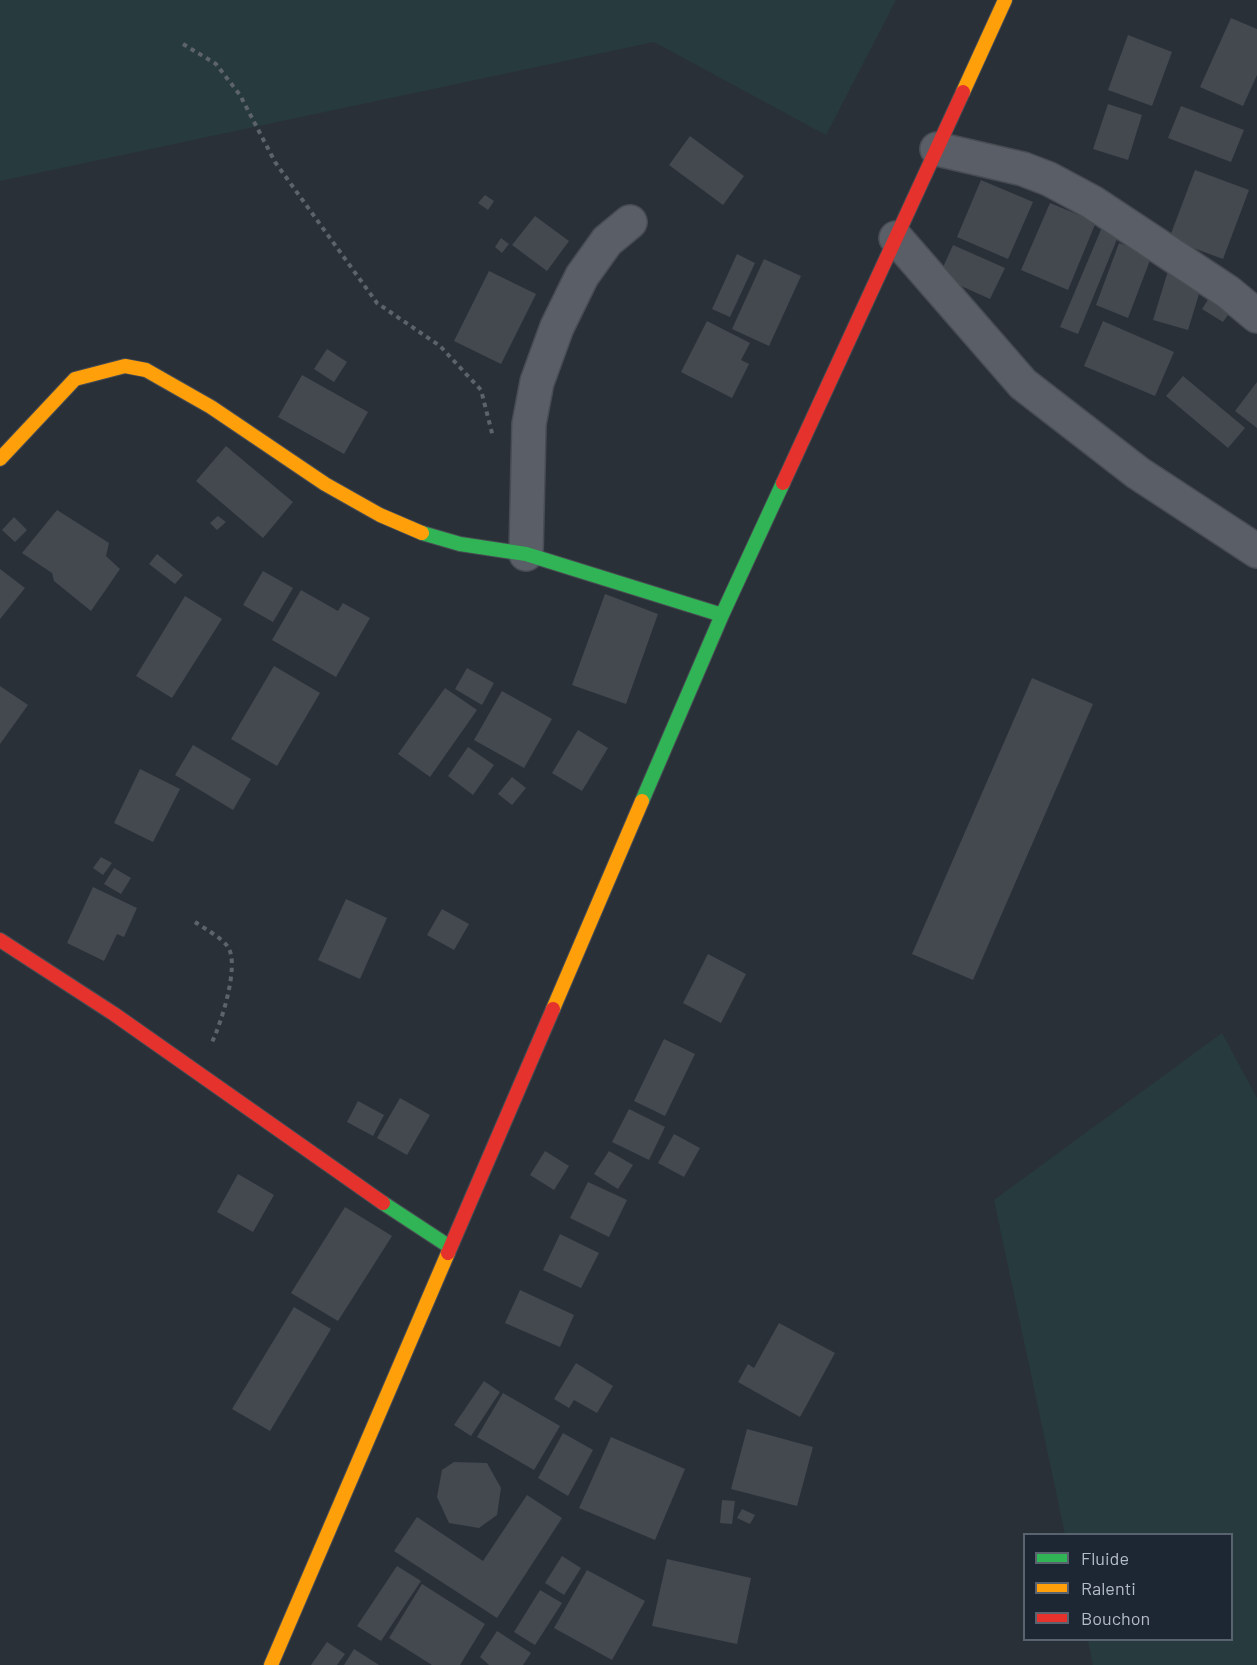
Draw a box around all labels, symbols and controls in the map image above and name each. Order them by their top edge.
legend [1023,1533,1233,1641]
text: Fluide [1081,1547,1129,1569]
text: Ralenti [1081,1577,1136,1599]
text: Bouchon [1081,1607,1150,1629]

